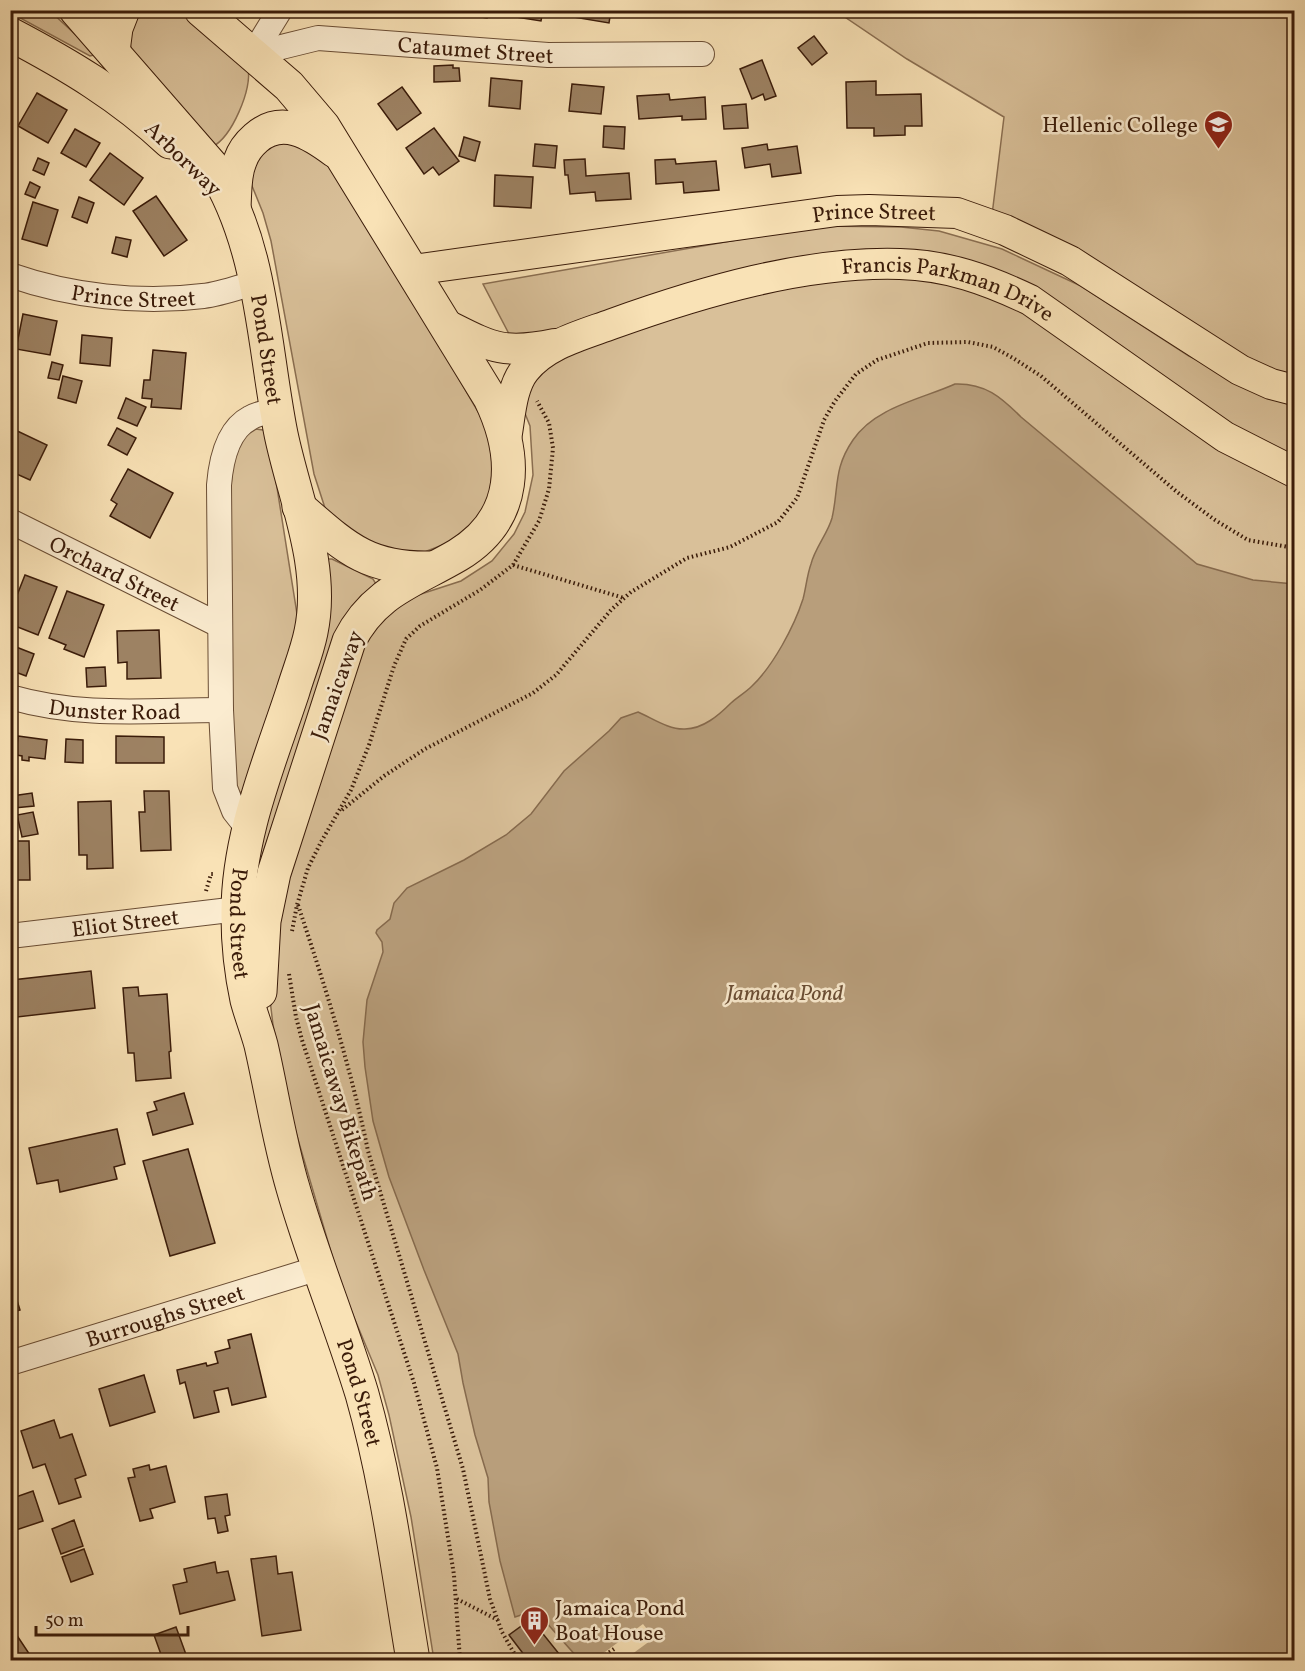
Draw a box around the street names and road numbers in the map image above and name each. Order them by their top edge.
street label: Cataumet Street [397,31,554,73]
street label: Arborway [137,115,228,205]
street label: Prince Street [810,197,937,232]
street label: Francis Parkman Drive [840,251,1060,330]
street label: Prince Street [69,279,197,317]
street label: Pond Street [241,292,289,408]
street label: Orchard Street [43,530,185,621]
street label: Jamaicaway [304,627,373,745]
street label: Dunster Road [46,693,181,730]
street label: Pond Street [220,866,256,982]
street label: Eliot Street [70,903,181,947]
street label: Jamaicaway Bikepath [295,1000,384,1205]
street label: Burroughs Street [82,1279,249,1357]
street label: Pond Street [327,1335,388,1451]

